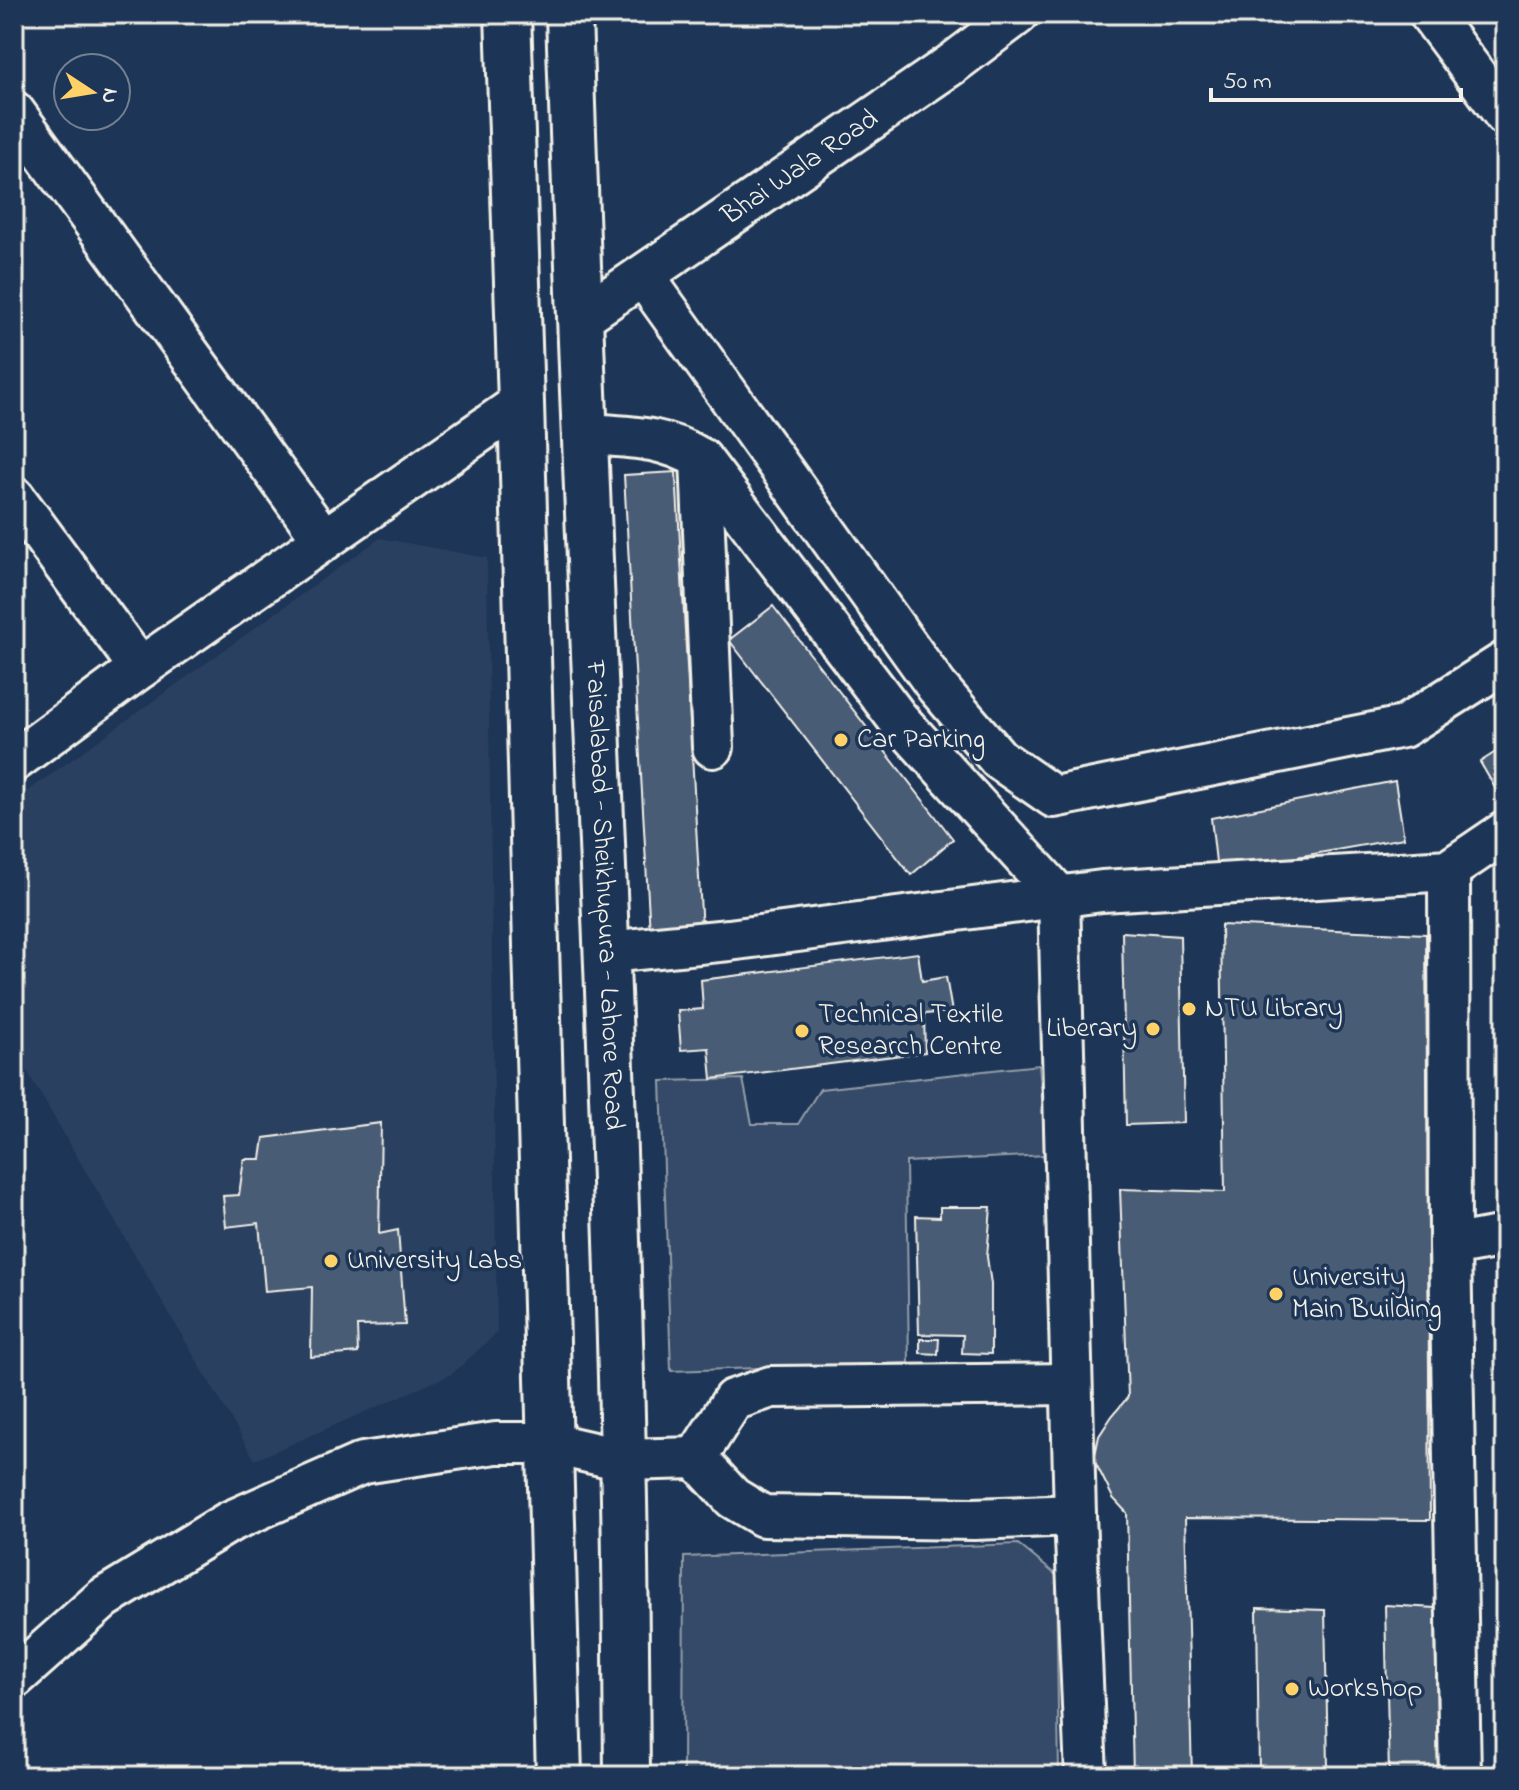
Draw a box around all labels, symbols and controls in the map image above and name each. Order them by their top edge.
north arrow [52,52,132,132]
scale bar [1211,52,1461,102]
text: 50 m [1223,65,1272,100]
text: N [91,85,126,106]
street label: Bhai Wala Road [713,99,887,237]
street label: Faisalabad - Sheikhupura - Lahore Road [574,658,634,1131]
place label: Car Parking [857,720,985,761]
marker: Car Parking [832,731,850,749]
place label: NTU Library [1205,989,1343,1030]
place label: Technical Textile Research Centre [818,995,1004,1068]
marker: NTU Library [1180,1000,1198,1018]
place label: Liberary [1046,1009,1137,1050]
marker: Liberary [1144,1020,1162,1038]
marker: Technical Textile Research Centre [793,1022,811,1040]
place label: University Labs [347,1241,522,1282]
marker: University Labs [322,1252,340,1270]
place label: University Main Building [1292,1258,1442,1331]
marker: University Main Building [1267,1285,1285,1303]
place label: Workshop [1308,1669,1423,1710]
marker: Workshop [1283,1680,1301,1698]

